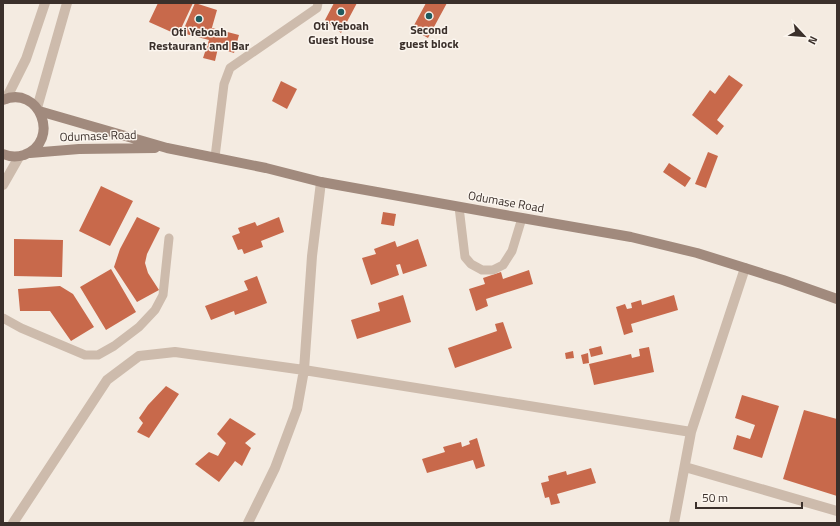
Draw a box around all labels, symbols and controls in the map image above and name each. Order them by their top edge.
marker: Oti Yeboah Guest House [336,7,346,17]
marker: Second guest block [424,11,434,21]
marker: Oti Yeboah Restaurant and Bar [194,14,204,24]
place label: Oti Yeboah Guest House [308,16,374,49]
north arrow [784,16,824,56]
place label: Second guest block [399,20,460,53]
place label: Oti Yeboah Restaurant and Bar [149,22,250,55]
text: N [804,33,822,47]
street label: Odumase Road [59,125,137,146]
street label: Odumase Road [467,185,546,218]
scale bar [696,484,802,510]
text: 50 m [702,488,728,507]

